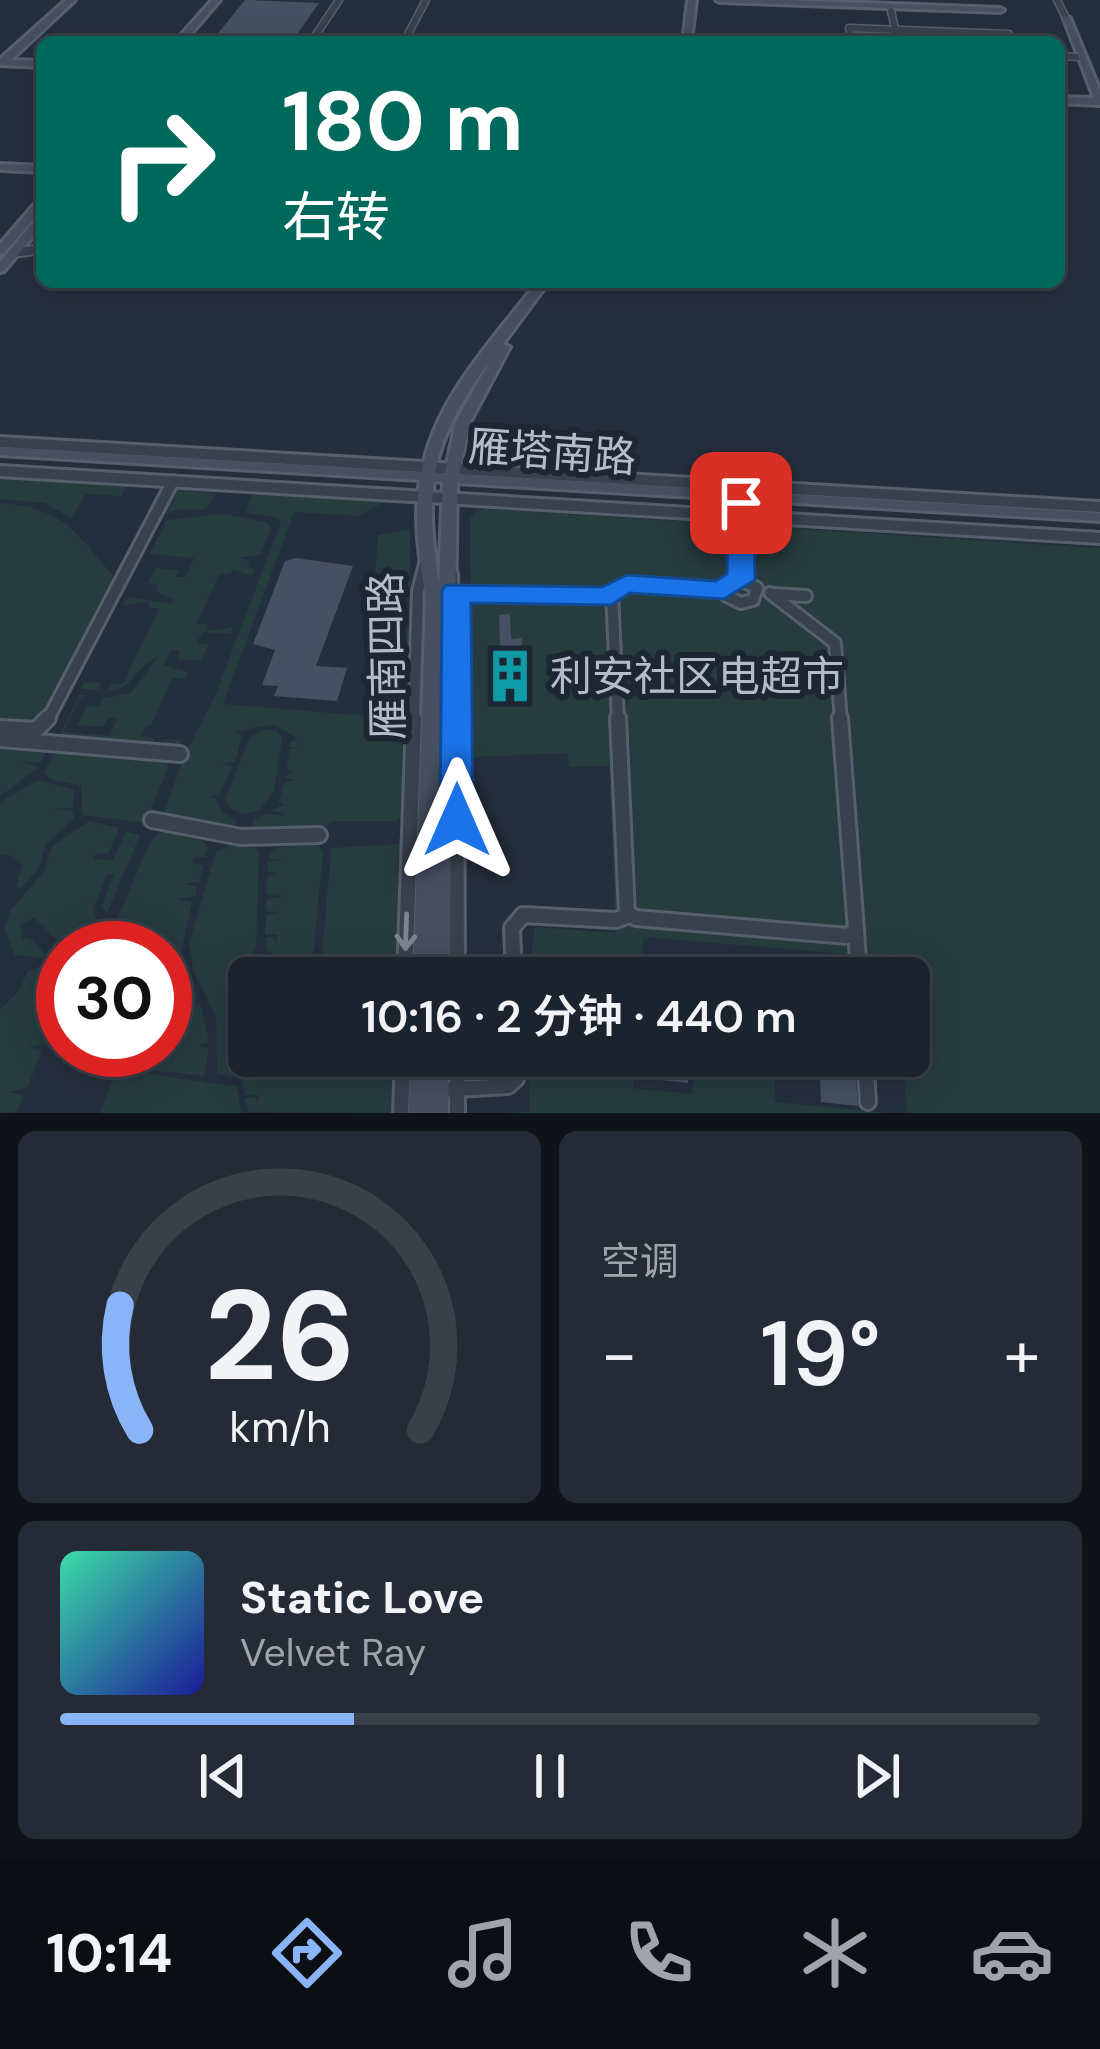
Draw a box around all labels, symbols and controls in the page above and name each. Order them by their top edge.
text: 180 m [282,67,524,176]
icon: right [84,84,240,240]
text: 右转 [282,182,390,253]
street label: 雁塔南路 [466,419,638,485]
pin [690,452,792,554]
icon: arrive [708,470,774,536]
street label: 雁南四路 [358,572,416,740]
building icon: 利安社区电超市 [481,647,539,705]
place label: 利安社区电超市 [550,649,844,704]
position arrow [394,757,520,883]
one-way arrow [395,912,418,951]
speed limit sign: 30 [36,921,192,1077]
text: 10:16 · 2 分钟 · 440 m [361,987,797,1046]
text: 空调 [601,1236,679,1287]
text: 26 [204,1255,355,1418]
text: 19° [760,1296,881,1413]
text: − [601,1312,637,1397]
text: + [1004,1312,1040,1397]
text: km/h [229,1399,330,1455]
text: Static Love [240,1568,484,1627]
text: Velvet Ray [240,1627,426,1678]
icon: previous [190,1743,256,1809]
icon: pause [517,1743,583,1809]
icon: next [844,1743,910,1809]
icon: directions [265,1911,349,1995]
icon: music [441,1911,525,1995]
icon: phone [617,1911,701,1995]
icon: climate [793,1911,877,1995]
icon: car [970,1911,1054,1995]
text: 10:14 [46,1918,172,1989]

